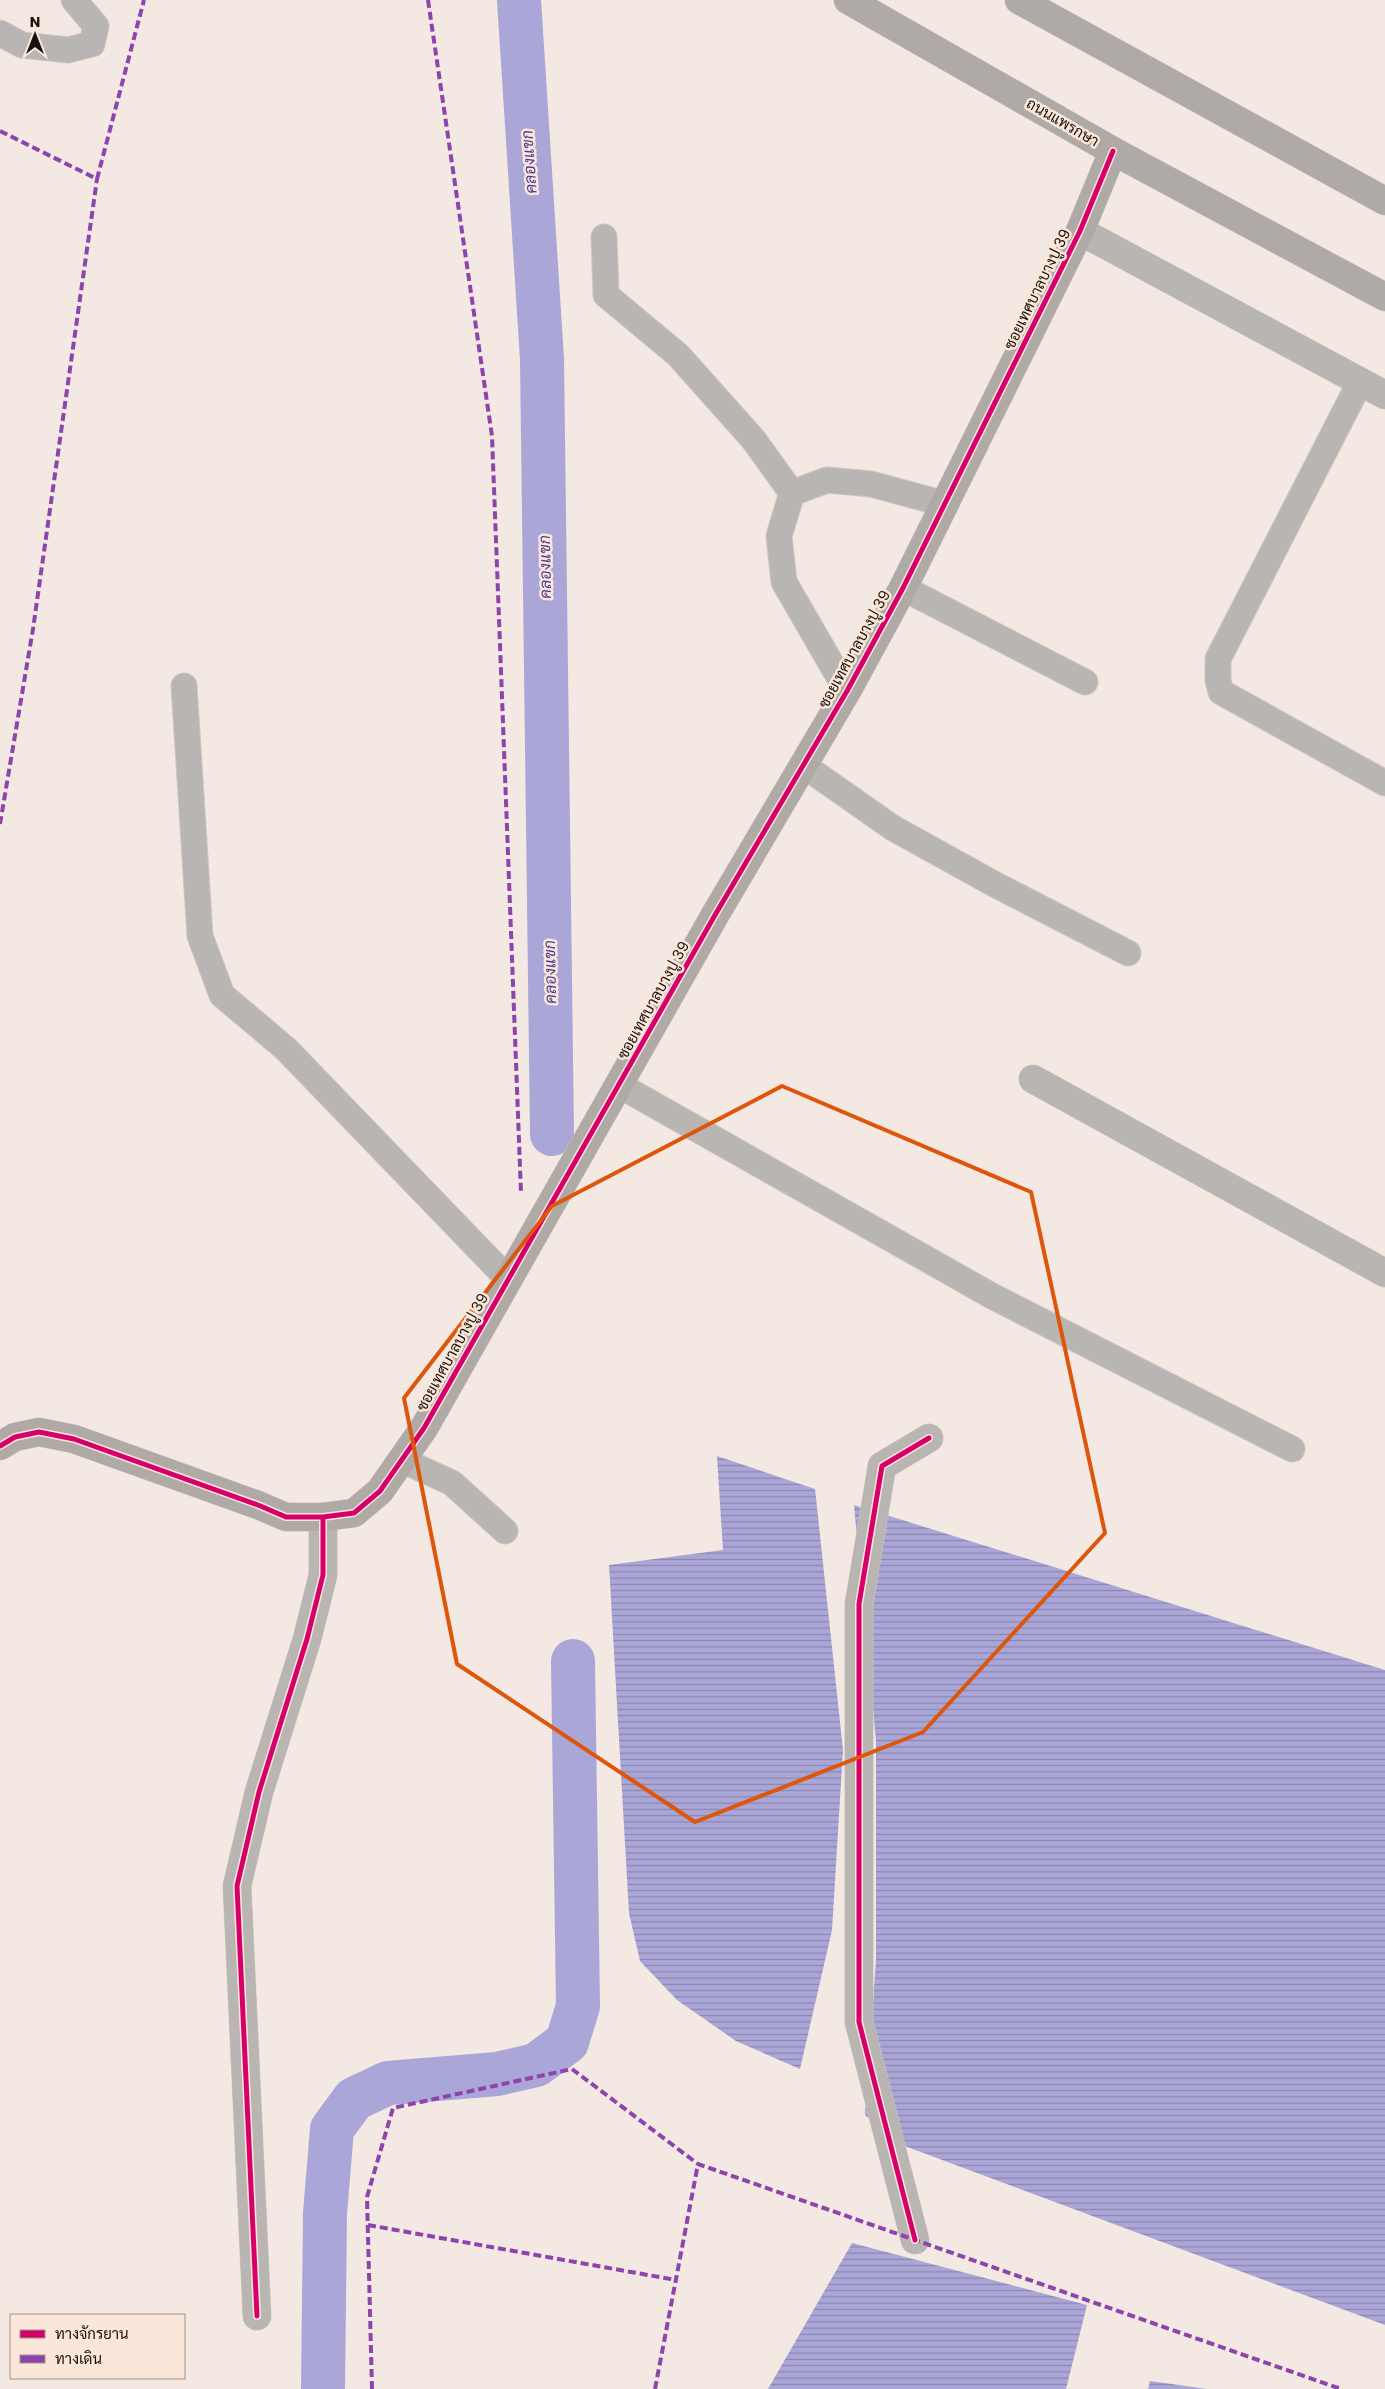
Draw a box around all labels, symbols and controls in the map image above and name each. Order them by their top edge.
north arrow [10,10,60,60]
text: N [30,12,40,32]
street label: ถนนแพรกษา [1023,93,1103,151]
water label: คลองแขก [515,129,543,195]
street label: ซอยเทศบาลบางปู 39 [999,225,1075,353]
water label: คลองแขก [533,535,557,599]
street label: ซอยเทศบาลบางปู 39 [813,586,895,712]
street label: ซอยเทศบาลบางปู 39 [612,937,694,1063]
water label: คลองแขก [538,940,562,1004]
street label: ซอยเทศบาลบางปู 39 [411,1289,493,1415]
legend [10,2314,185,2379]
text: ทางจักรยาน [55,2323,129,2344]
text: ทางเดิน [55,2348,102,2369]

